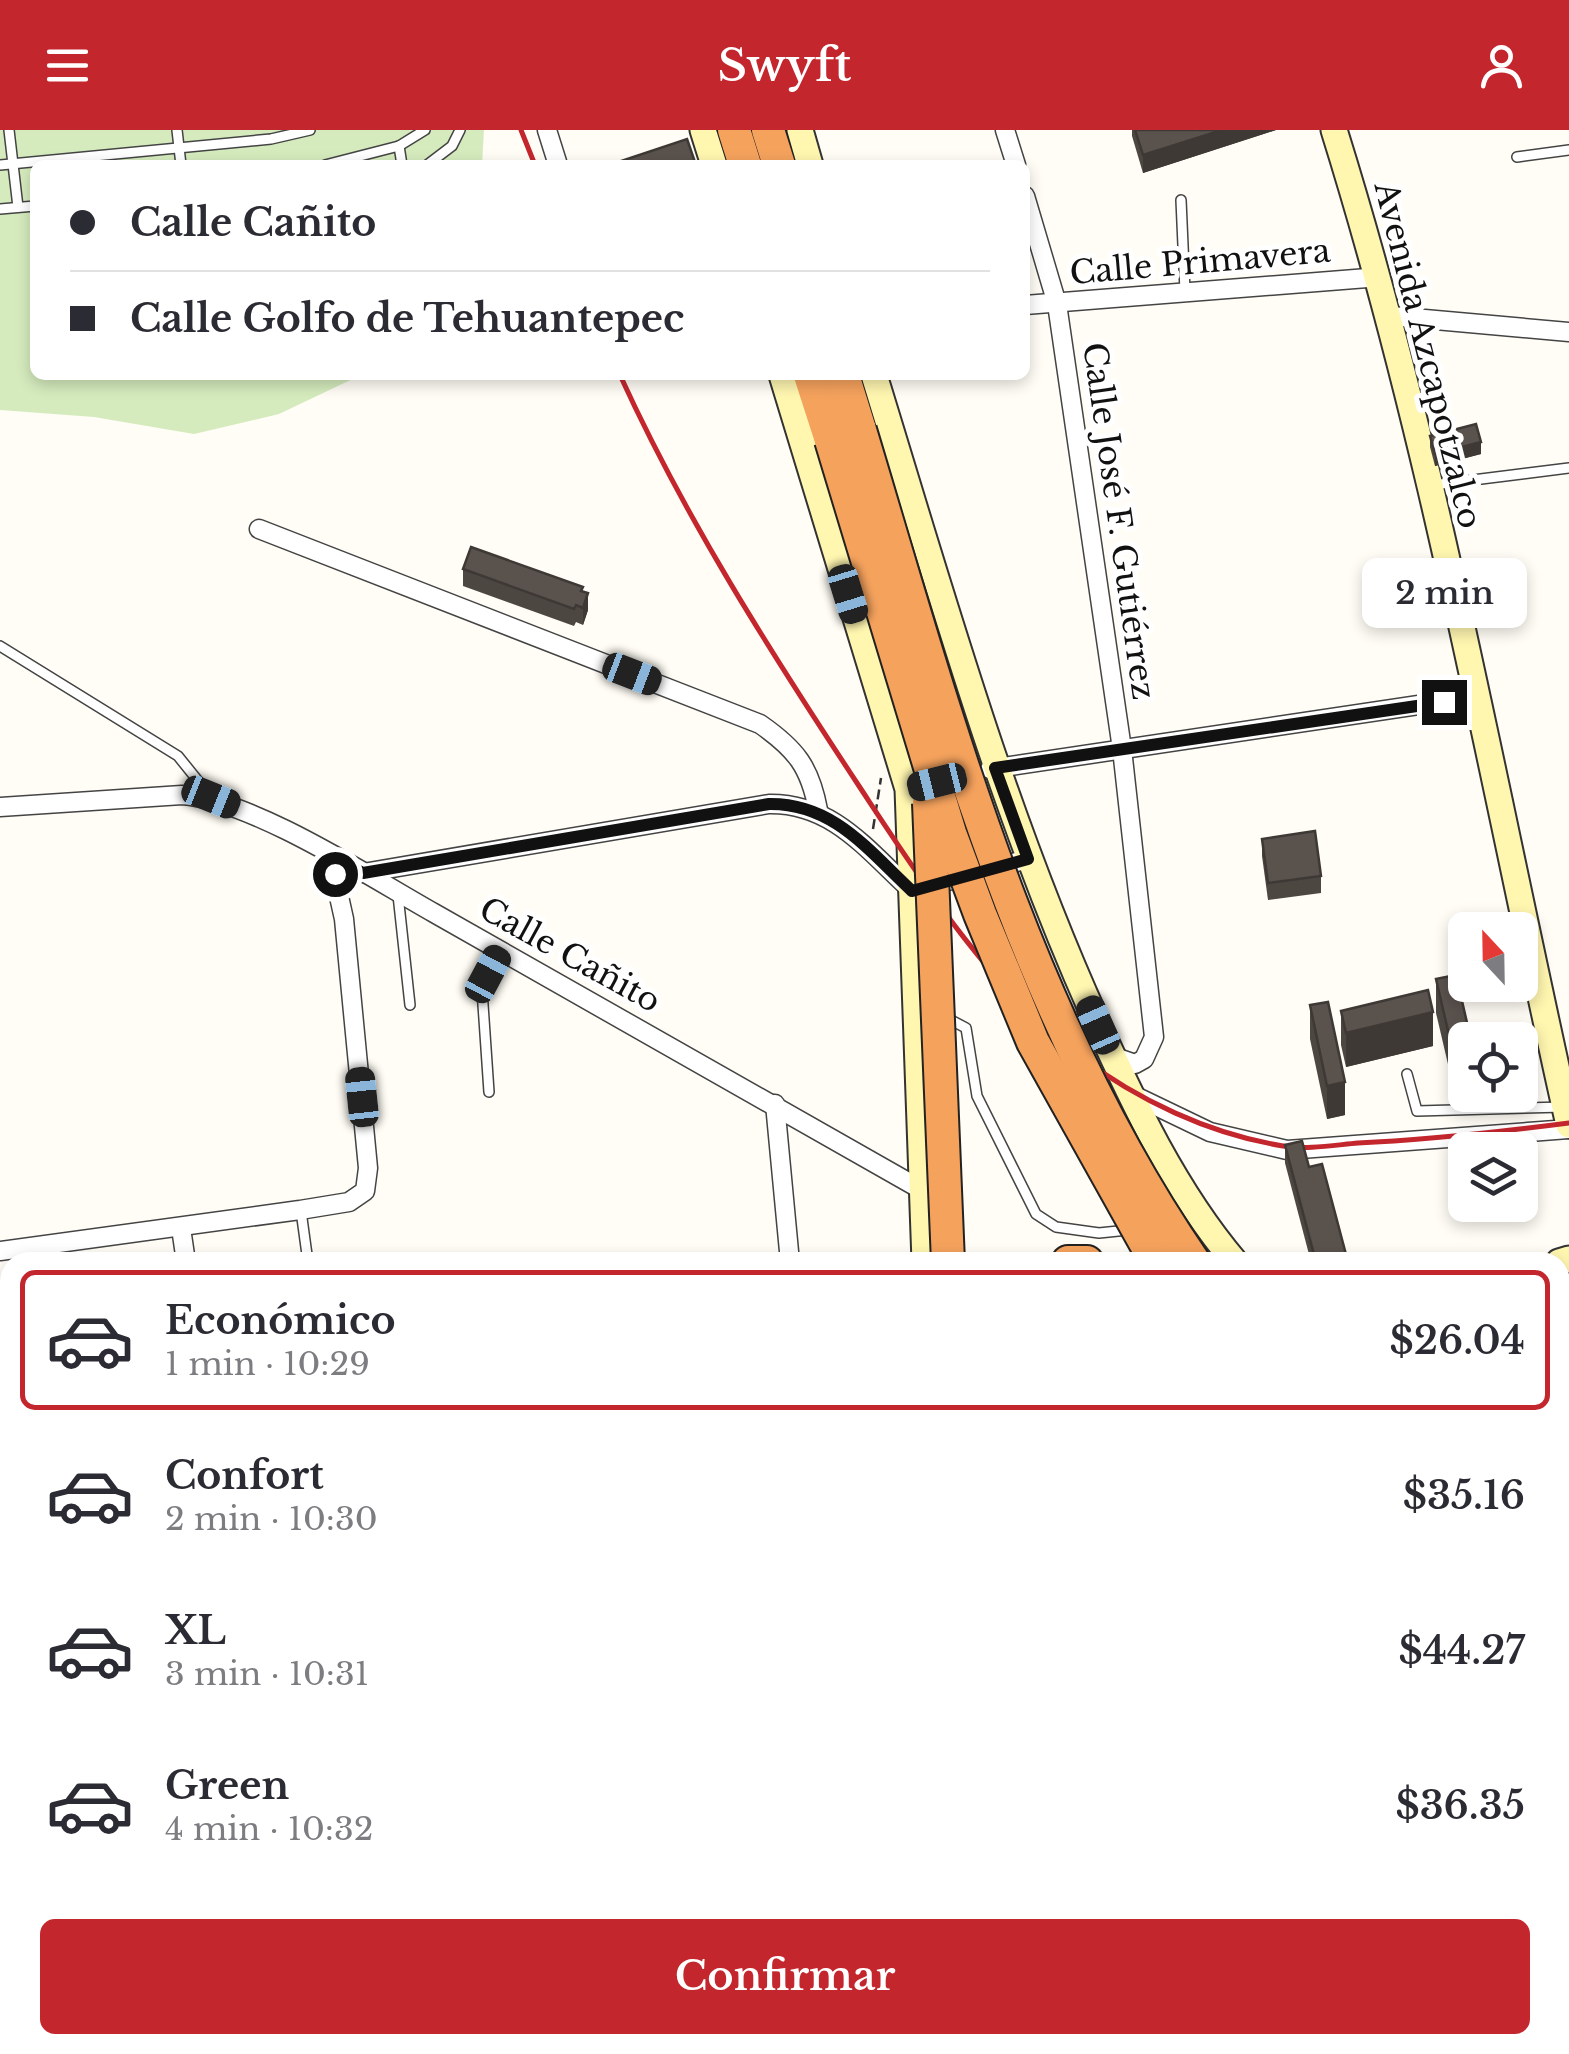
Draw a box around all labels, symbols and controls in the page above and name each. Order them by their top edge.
text: Swyft [718,37,851,93]
icon: menu [40,38,95,93]
icon: person [1474,38,1529,93]
street label: Avenida Azcapotzalco [1365,176,1490,533]
text: Calle Cañito [130,199,376,246]
street label: Calle Primavera [1068,231,1332,293]
text: Calle Golfo de Tehuantepec [130,295,684,342]
street label: Calle José F. Gutiérrez [1074,340,1164,702]
callout: 2 min [1362,557,1526,627]
car [825,561,871,627]
text: 2 min [1395,573,1494,613]
car [599,649,665,699]
route end [1422,680,1467,725]
car [904,760,970,804]
car [178,772,244,822]
route start [313,852,358,897]
street label: Calle Cañito [472,889,668,1021]
north arrow [1448,912,1538,1002]
map controls [1448,912,1538,1222]
car [461,940,515,1008]
car [1072,991,1124,1059]
button: locate [1448,1022,1538,1112]
car [344,1066,380,1128]
button: layers [1448,1132,1538,1222]
icon: car [45,1295,135,1385]
text: Económico [165,1297,396,1344]
text: $26.04 [1390,1317,1525,1364]
text: 1 min · 10:29 [165,1344,370,1384]
icon: car [45,1450,135,1540]
text: Confort [165,1452,324,1499]
text: $35.16 [1403,1472,1525,1519]
text: 2 min · 10:30 [165,1499,377,1539]
icon: car [45,1605,135,1695]
text: XL [165,1607,226,1654]
text: $44.27 [1398,1627,1525,1674]
text: 3 min · 10:31 [165,1654,369,1694]
icon: car [45,1760,135,1850]
text: Green [165,1762,289,1809]
text: $36.35 [1395,1782,1525,1829]
text: 4 min · 10:32 [165,1809,373,1849]
button: Confirmar [40,1919,1530,2034]

